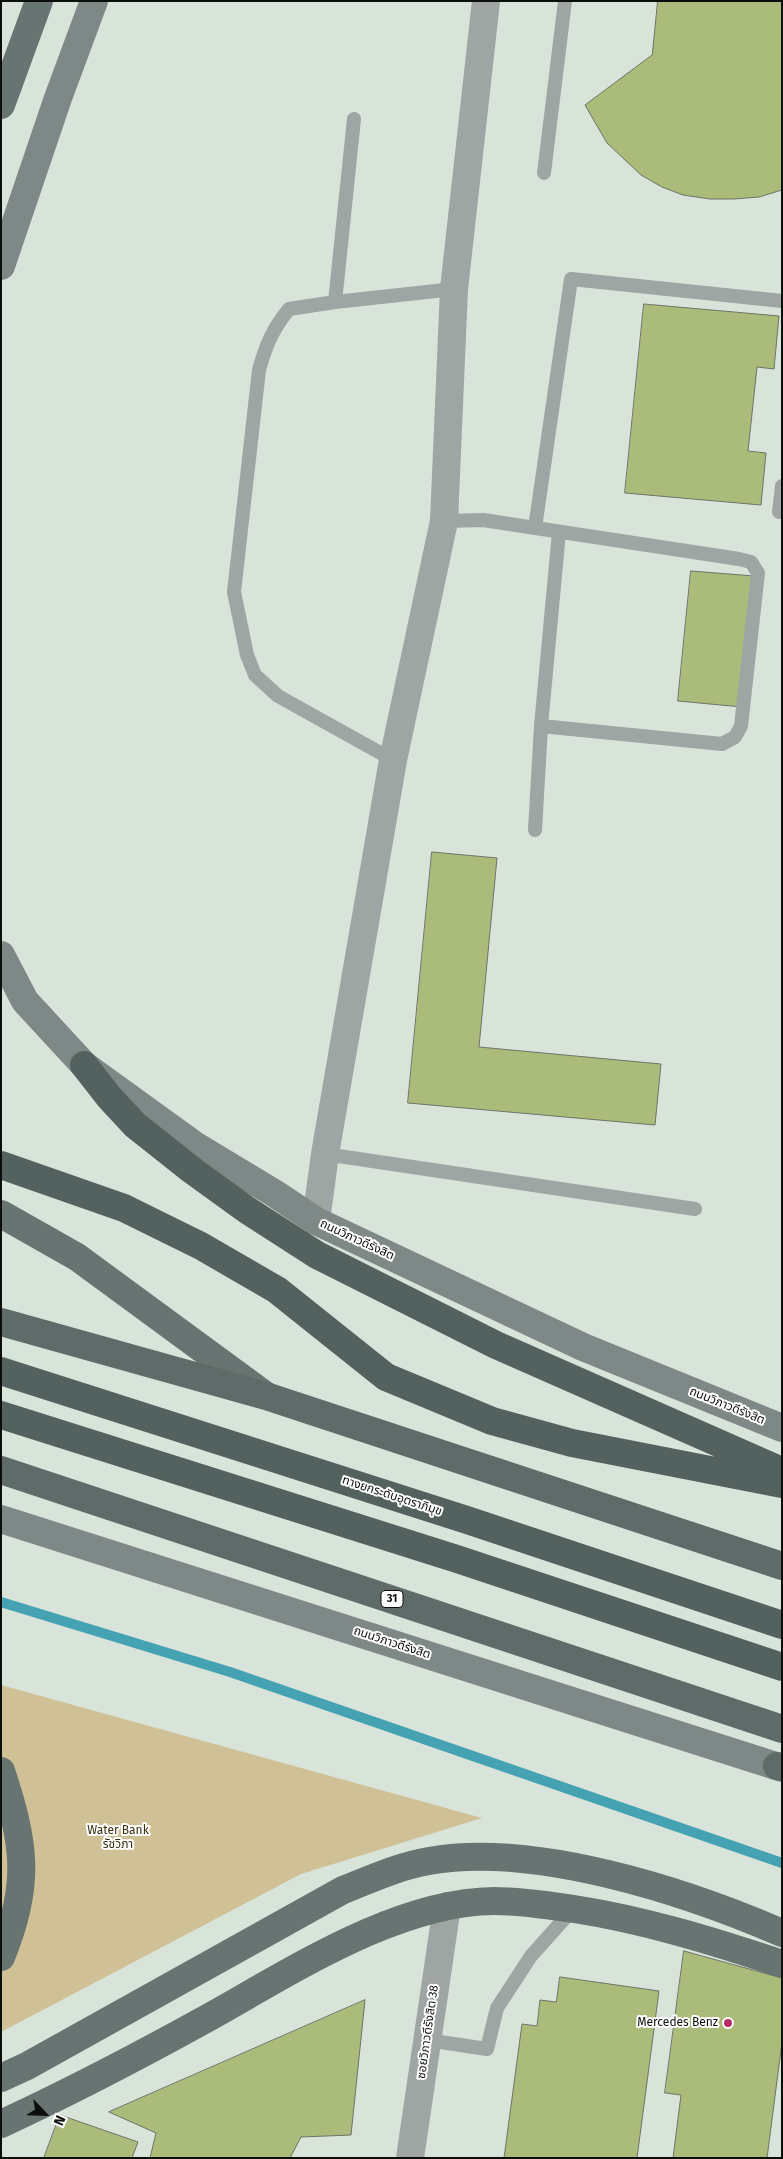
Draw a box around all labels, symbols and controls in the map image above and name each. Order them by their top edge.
street label: ถนนวิภาวดีรังสิต [318,1217,396,1263]
street label: ถนนวิภาวดีรังสิต [687,1384,767,1428]
street label: ทางยกระดับอุตราภิมุข [340,1473,444,1519]
road number: 31 [381,1590,403,1608]
street label: ถนนวิภาวดีรังสิต [352,1624,432,1662]
park label: Water Bank รัชวิภา [87,1824,149,1852]
street label: ซอยวิภาวดีรังสิต 38 [414,1984,442,2080]
place label: Mercedes Benz [637,2016,718,2030]
marker: Mercedes Benz [722,2017,734,2029]
north arrow [20,2089,70,2139]
text: N [50,2113,69,2128]

